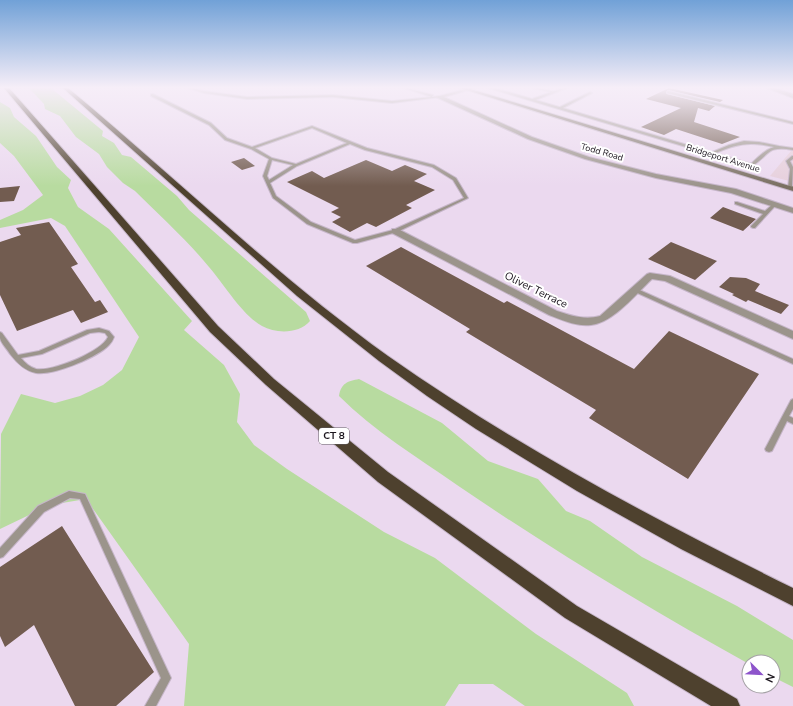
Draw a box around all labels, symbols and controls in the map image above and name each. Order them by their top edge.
street label: Todd Road [579,140,625,164]
street label: Bridgeport Avenue [685,141,762,175]
street label: Oliver Terrace [502,268,570,312]
road number: CT 8 [319,428,349,444]
north arrow [741,654,781,694]
text: N [761,671,778,685]

